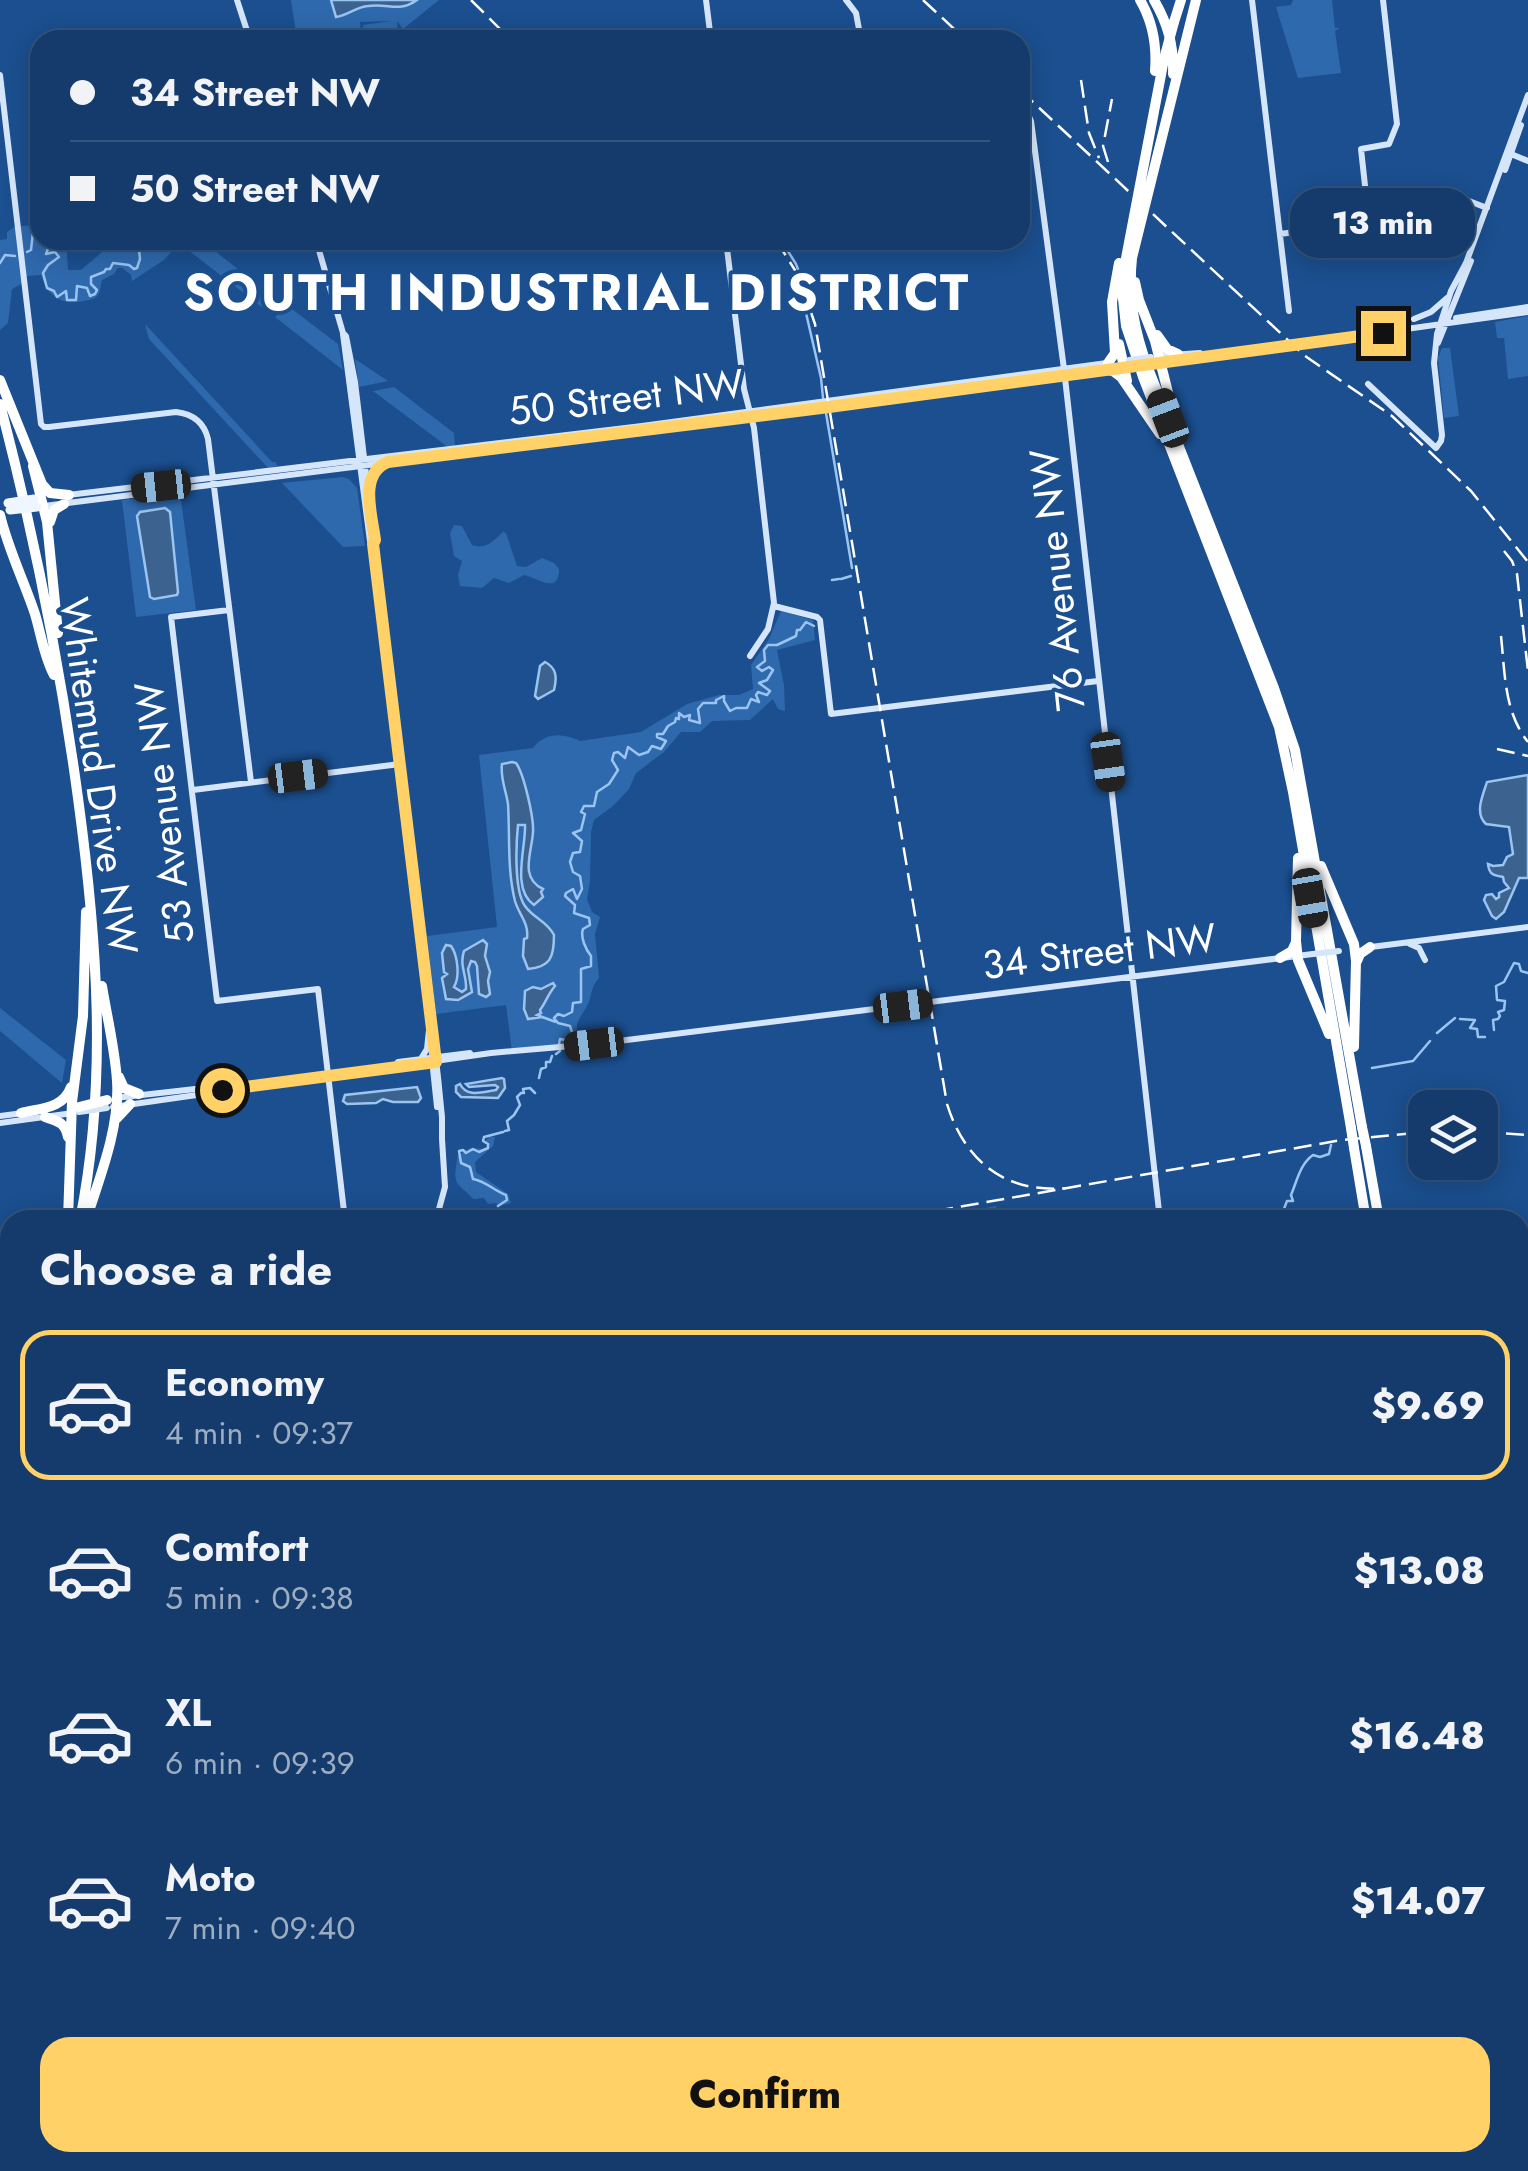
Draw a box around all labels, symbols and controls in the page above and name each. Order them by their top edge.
text: 34 Street NW [130,65,380,120]
text: 50 Street NW [130,161,380,216]
callout: 13 min [1290,188,1476,258]
text: 13 min [1332,200,1433,246]
district label: SOUTH INDUSTRIAL DISTRICT [183,256,971,329]
route end [1361,311,1406,356]
street label: 50 Street NW [505,354,747,440]
car [1143,385,1193,451]
street label: 76 Avenue NW [1014,446,1100,714]
car [130,468,192,504]
street label: Whitemud Drive NW [45,594,153,959]
street label: 53 Avenue NW [119,678,209,947]
car [1089,730,1127,794]
car [266,757,330,795]
car [1290,866,1330,930]
street label: 34 Street NW [979,908,1220,994]
car [871,987,935,1025]
car [562,1025,626,1063]
route start [200,1068,245,1113]
map controls [1408,1090,1498,1180]
button: layers [1408,1090,1498,1180]
text: Choose a ride [40,1237,332,1302]
text: Economy [165,1355,324,1410]
icon: car [45,1360,135,1450]
text: $9.69 [1372,1378,1485,1433]
text: 4 min · 09:37 [165,1410,353,1456]
text: Comfort [165,1520,308,1575]
icon: car [45,1525,135,1615]
text: $13.08 [1354,1543,1485,1598]
text: 5 min · 09:38 [165,1575,354,1621]
text: XL [165,1685,211,1740]
icon: car [45,1690,135,1780]
text: $16.48 [1349,1708,1485,1763]
text: 6 min · 09:39 [165,1740,355,1786]
text: Moto [165,1850,256,1905]
icon: car [45,1855,135,1945]
text: $14.07 [1351,1873,1485,1928]
text: 7 min · 09:40 [165,1905,355,1951]
button: Confirm [40,2037,1490,2152]

